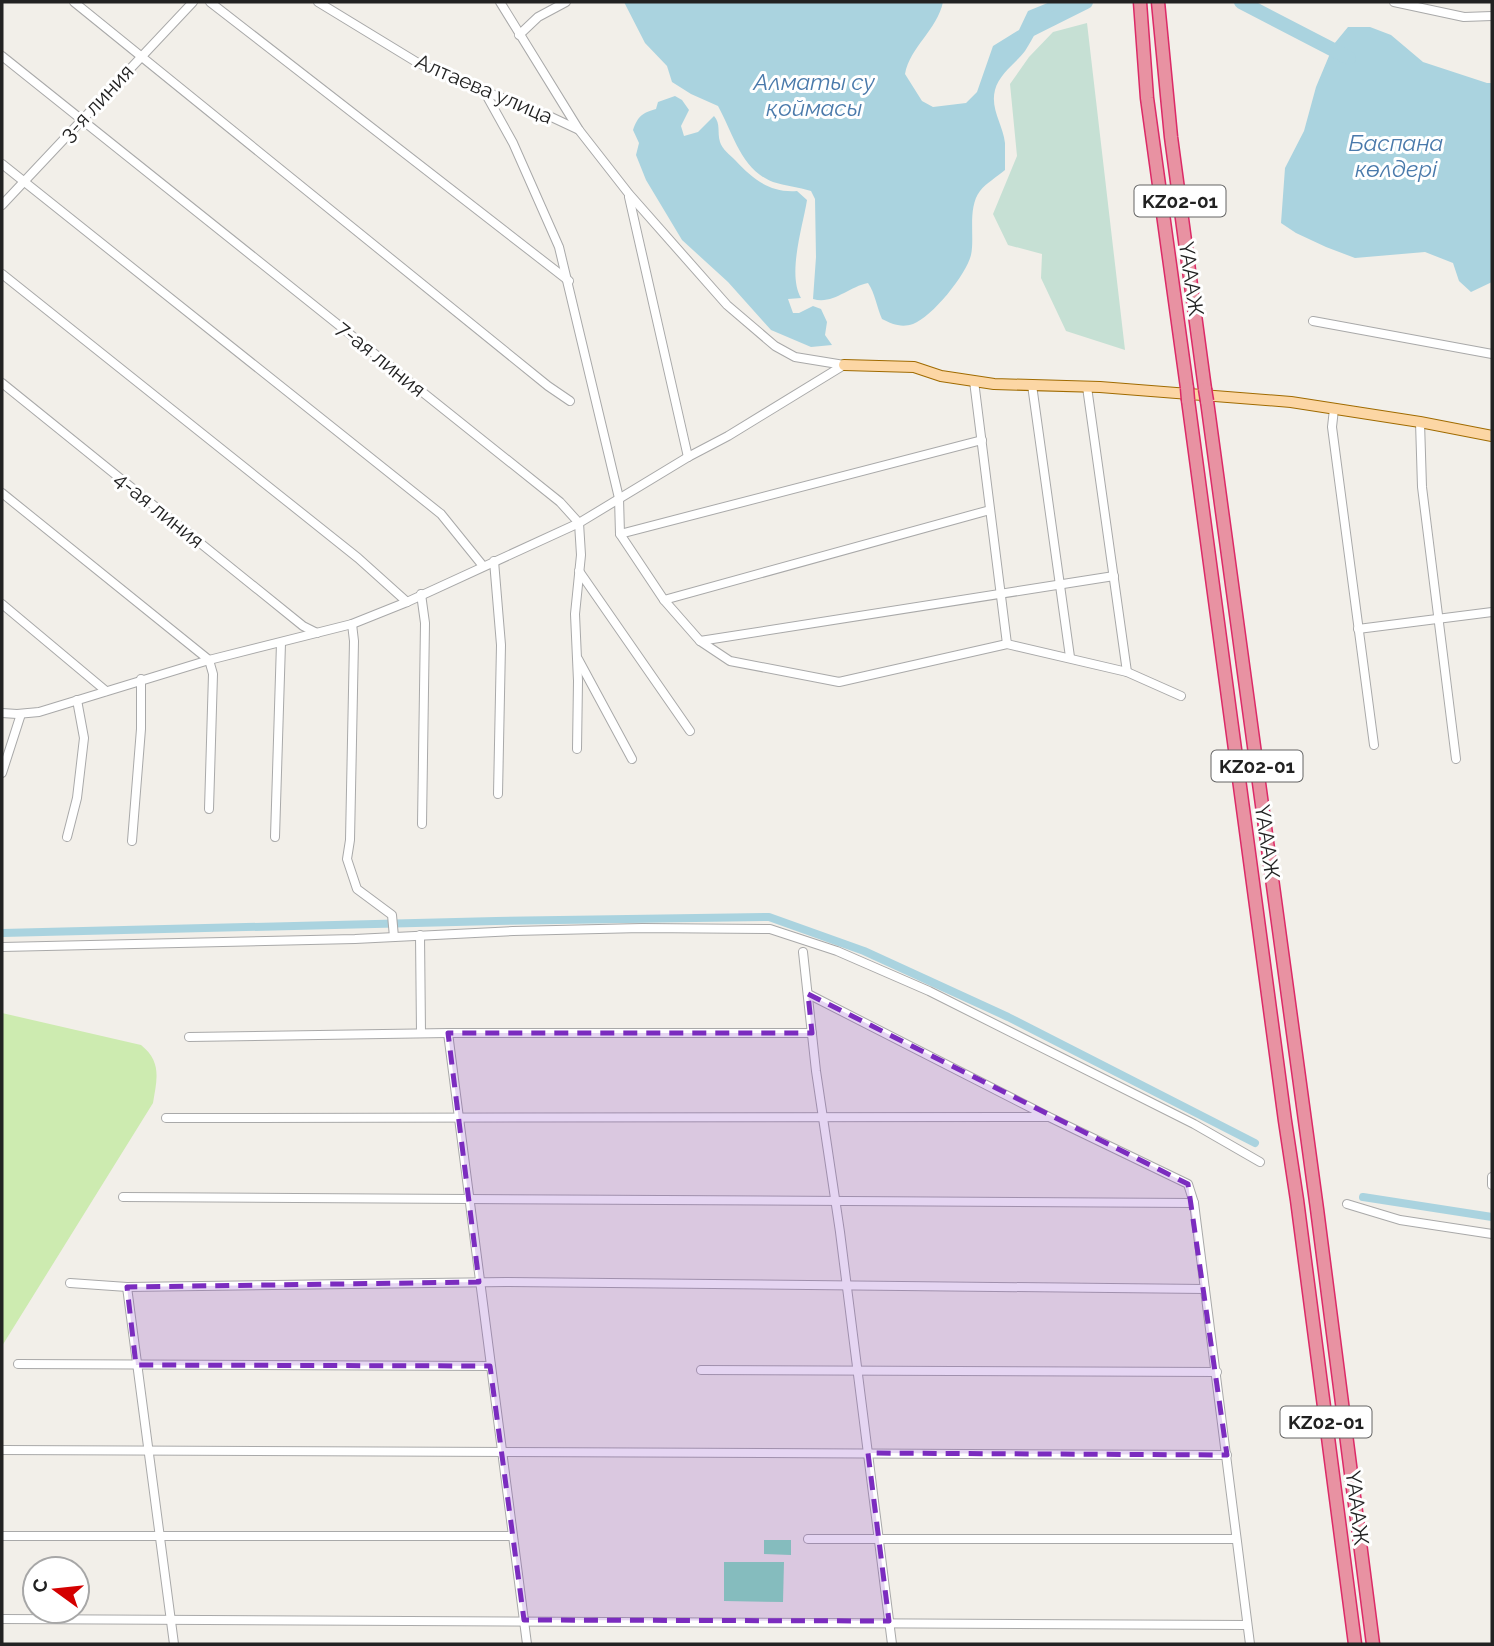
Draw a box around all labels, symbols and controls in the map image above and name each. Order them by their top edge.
street label: Алтаева улица [412,48,557,129]
street label: 3-я линия [55,59,139,146]
water label: Алматы су қоймасы [751,68,875,121]
water label: Баспана көлдері [1349,129,1444,182]
road number: KZ02-01 [1134,186,1226,216]
street label: ҮАААЖ [1174,240,1209,318]
street label: 7-ая линия [332,315,431,402]
street label: 4-ая линия [109,466,209,553]
road number: KZ02-01 [1212,750,1302,782]
street label: ҮАААЖ [1250,803,1285,881]
road number: KZ02-01 [1280,1406,1372,1438]
street label: ҮАААЖ [1341,1469,1375,1547]
north arrow [21,1555,91,1625]
text: С [27,1576,52,1595]

